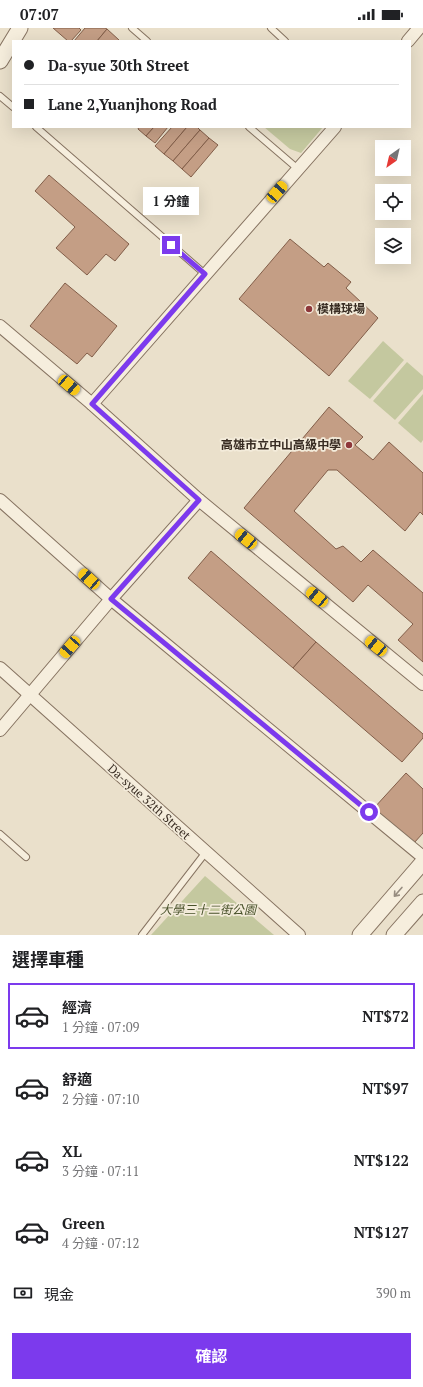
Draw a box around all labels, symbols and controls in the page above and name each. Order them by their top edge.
text: 07:07 [20,4,59,24]
text: Da-syue 30th Street [48,55,189,75]
text: Lane 2,Yuanjhong Road [48,94,217,114]
north arrow [375,140,411,176]
map controls [375,140,411,264]
car [265,179,289,205]
button: locate [375,184,411,220]
callout: 1 分鐘 [143,187,199,215]
text: 1 分鐘 [153,192,189,210]
button: layers [375,228,411,264]
route end [162,236,180,254]
place label: 模構球場 [317,301,365,316]
marker: 模構球場 [304,304,314,314]
car [56,373,82,397]
place label: 高雄市立中山高級中學 [221,437,341,452]
marker: 高雄市立中山高級中學 [344,440,354,450]
car [233,527,259,551]
car [76,567,102,591]
car [304,585,330,609]
car [58,634,82,660]
car [363,634,389,658]
street label: Da-syue 32th Street [105,761,194,843]
route start [360,803,378,821]
one-way arrow [393,887,402,897]
park label: 大學三十二街公園 [160,902,258,917]
text: 選擇車種 [12,947,84,971]
text: 經濟 [62,997,92,1017]
icon: car [14,998,50,1034]
text: NT$72 [362,1006,409,1026]
text: 1 分鐘 · 07:09 [62,1018,140,1036]
text: 舒適 [62,1069,92,1089]
icon: car [14,1070,50,1106]
text: NT$97 [362,1078,409,1098]
text: 2 分鐘 · 07:10 [62,1090,140,1108]
text: XL [62,1141,82,1161]
icon: car [14,1142,50,1178]
text: NT$122 [354,1150,409,1170]
text: 3 分鐘 · 07:11 [62,1162,140,1180]
text: Green [62,1213,105,1233]
icon: car [14,1214,50,1250]
text: NT$127 [354,1222,409,1242]
text: 4 分鐘 · 07:12 [62,1234,140,1252]
icon: cash [12,1282,34,1304]
text: 現金 [44,1284,74,1304]
text: 390 m [376,1284,411,1302]
button: 確認 [12,1333,411,1379]

